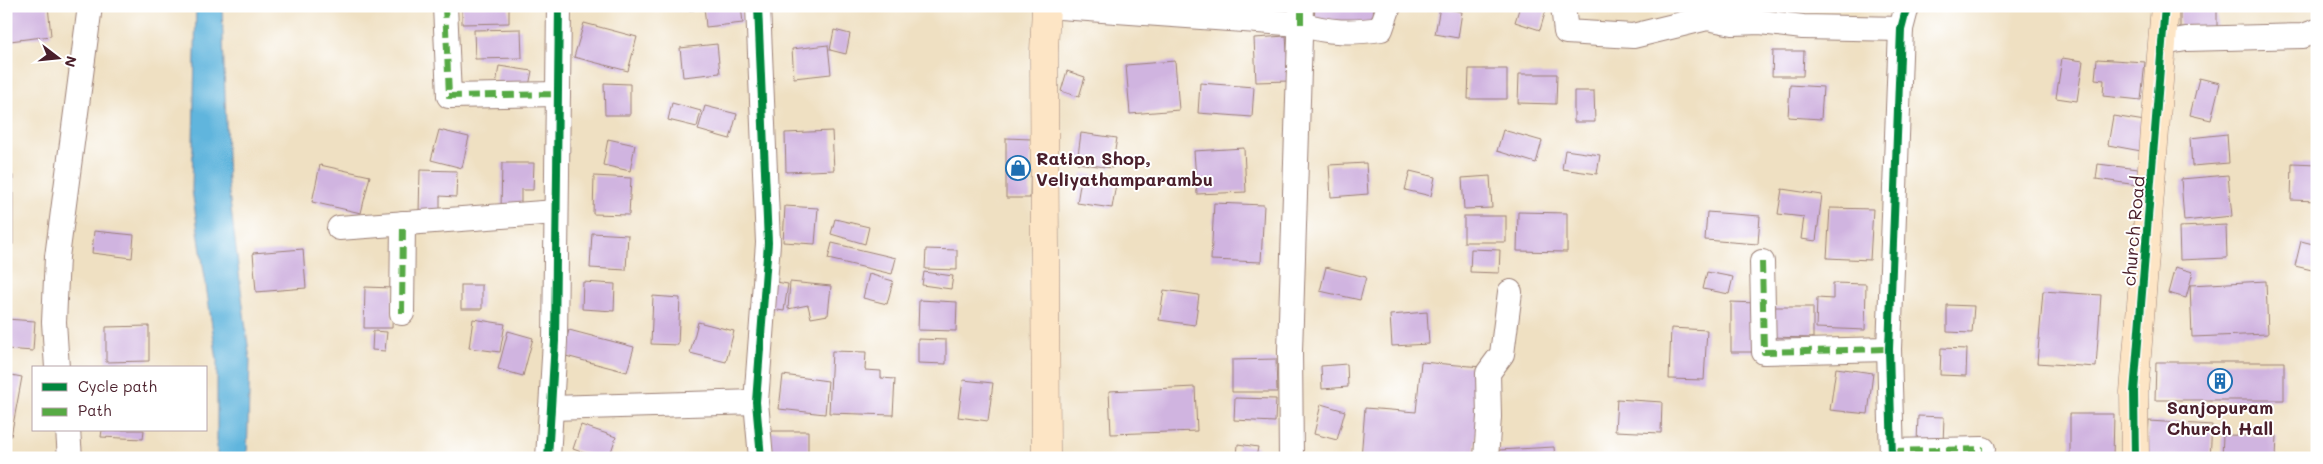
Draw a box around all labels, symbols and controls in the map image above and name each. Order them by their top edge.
north arrow [32,32,82,82]
text: N [60,54,82,69]
place label: Ration Shop, Veliyathamparambu [1036,146,1213,191]
shop icon: Ration Shop, Veliyathamparambu [1005,155,1031,181]
street label: church Road [2116,175,2150,287]
legend [32,366,208,432]
building icon: Sanjopuram Church Hall [2207,368,2233,394]
text: Cycle path [78,376,157,396]
place label: Sanjopuram Church Hall [2167,395,2273,440]
text: Path [78,400,112,420]

